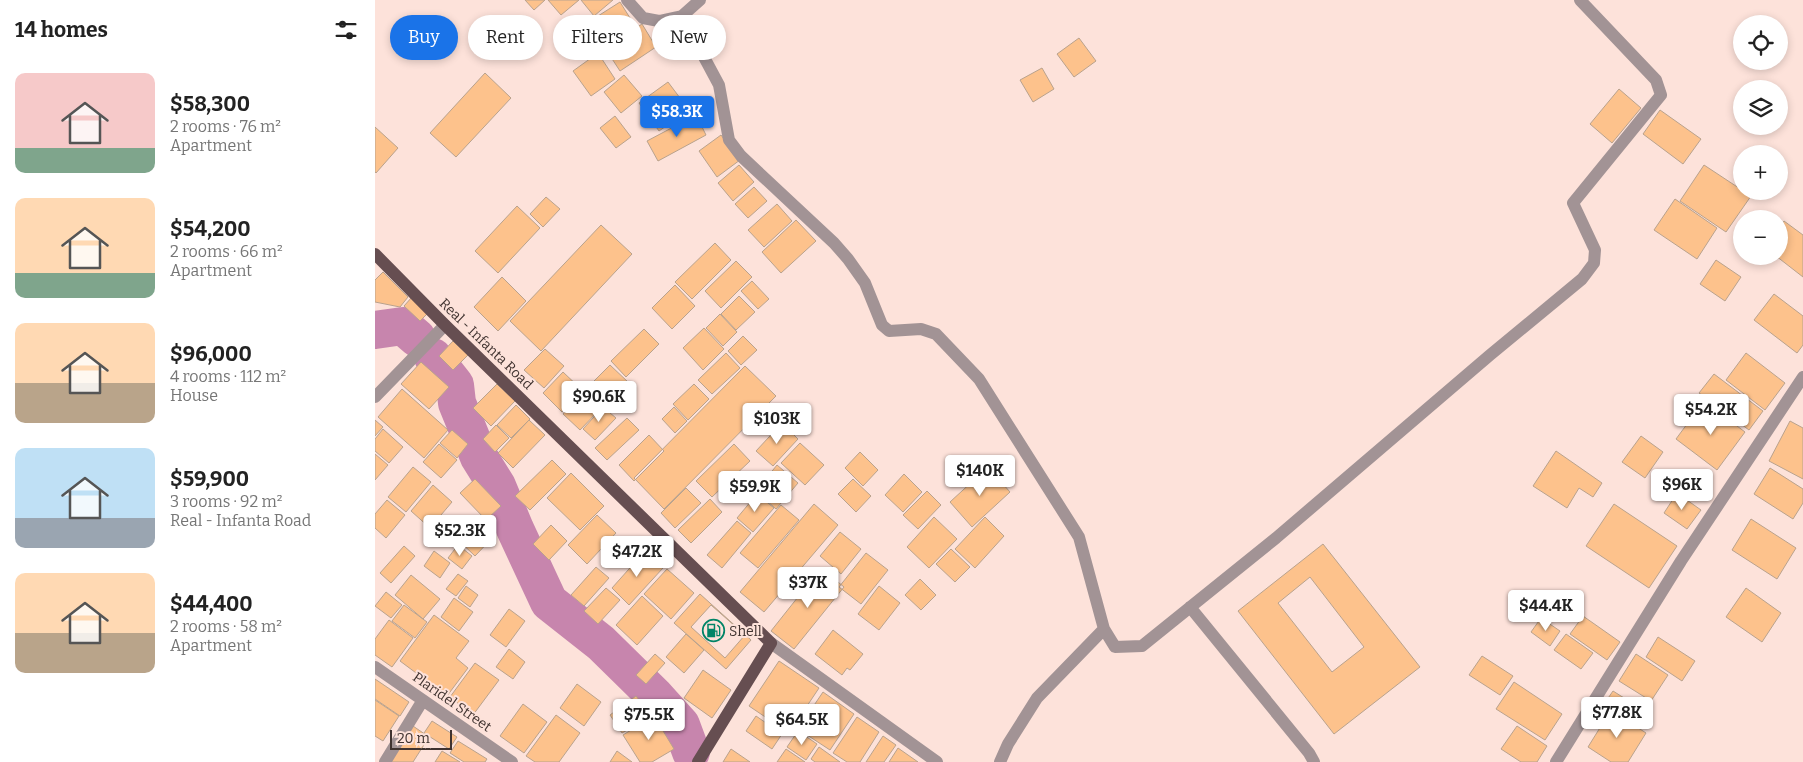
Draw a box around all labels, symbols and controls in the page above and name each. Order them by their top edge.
chip: Buy [390,15,458,60]
chip: Rent [468,15,543,60]
chip: Filters [553,15,642,60]
chip: New [652,15,726,60]
map controls [1733,15,1788,265]
button: locate [1733,15,1788,70]
icon: filters [332,16,360,44]
text: 14 homes [15,17,108,43]
button: layers [1733,80,1788,135]
text: $58,300 [170,91,250,117]
icon: home [55,93,115,153]
pin: $58.3K [636,96,718,138]
text: $58.3K [651,102,703,121]
text: 2 rooms · 76 m² [170,117,281,136]
text: Apartment [170,136,252,155]
button: + [1733,145,1788,200]
button: − [1733,210,1788,265]
text: $54,200 [170,216,251,242]
icon: home [55,218,115,278]
text: 2 rooms · 66 m² [170,242,283,261]
text: Apartment [170,261,252,280]
street label: Real - Infanta Road [436,295,536,393]
text: $96,000 [170,341,252,367]
icon: home [55,343,115,403]
text: 4 rooms · 112 m² [170,367,286,386]
pin: $90.6K [558,380,640,423]
text: House [170,386,218,405]
text: $90.6K [573,387,625,406]
pin: $54.2K [1670,394,1752,436]
text: $54.2K [1685,400,1737,419]
pin: $103K [742,402,812,445]
text: $103K [753,409,801,428]
pin: $140K [945,454,1015,497]
text: $140K [956,461,1004,480]
text: $59,900 [170,466,249,492]
icon: home [55,468,115,528]
pin: $96K [1652,468,1712,511]
pin: $59.9K [714,470,796,513]
text: $96K [1662,475,1702,494]
text: $59.9K [729,477,781,496]
text: 3 rooms · 92 m² [170,492,282,511]
text: Real - Infanta Road [170,511,311,530]
pin: $52.3K [419,514,501,557]
text: $52.3K [434,521,486,540]
pin: $47.2K [596,536,678,578]
text: $47.2K [612,542,662,561]
pin: $37K [778,566,838,609]
text: $37K [789,573,827,592]
pin: $44.4K [1505,590,1587,632]
text: $44,400 [170,591,253,617]
icon: home [55,593,115,653]
text: $44.4K [1519,596,1573,615]
text: 2 rooms · 58 m² [170,617,282,636]
fuel station icon: Shell [701,619,725,643]
place label: Shell [729,623,762,640]
text: Apartment [170,636,252,655]
street label: Plaridel Street [409,669,495,735]
pin: $77.8K [1576,696,1658,739]
pin: $75.5K [608,698,690,741]
text: $77.8K [1592,703,1642,722]
pin: $64.5K [761,704,843,746]
text: $75.5K [624,705,674,724]
text: $64.5K [776,710,829,729]
scale bar [390,727,453,750]
text: 20 m [397,730,430,747]

